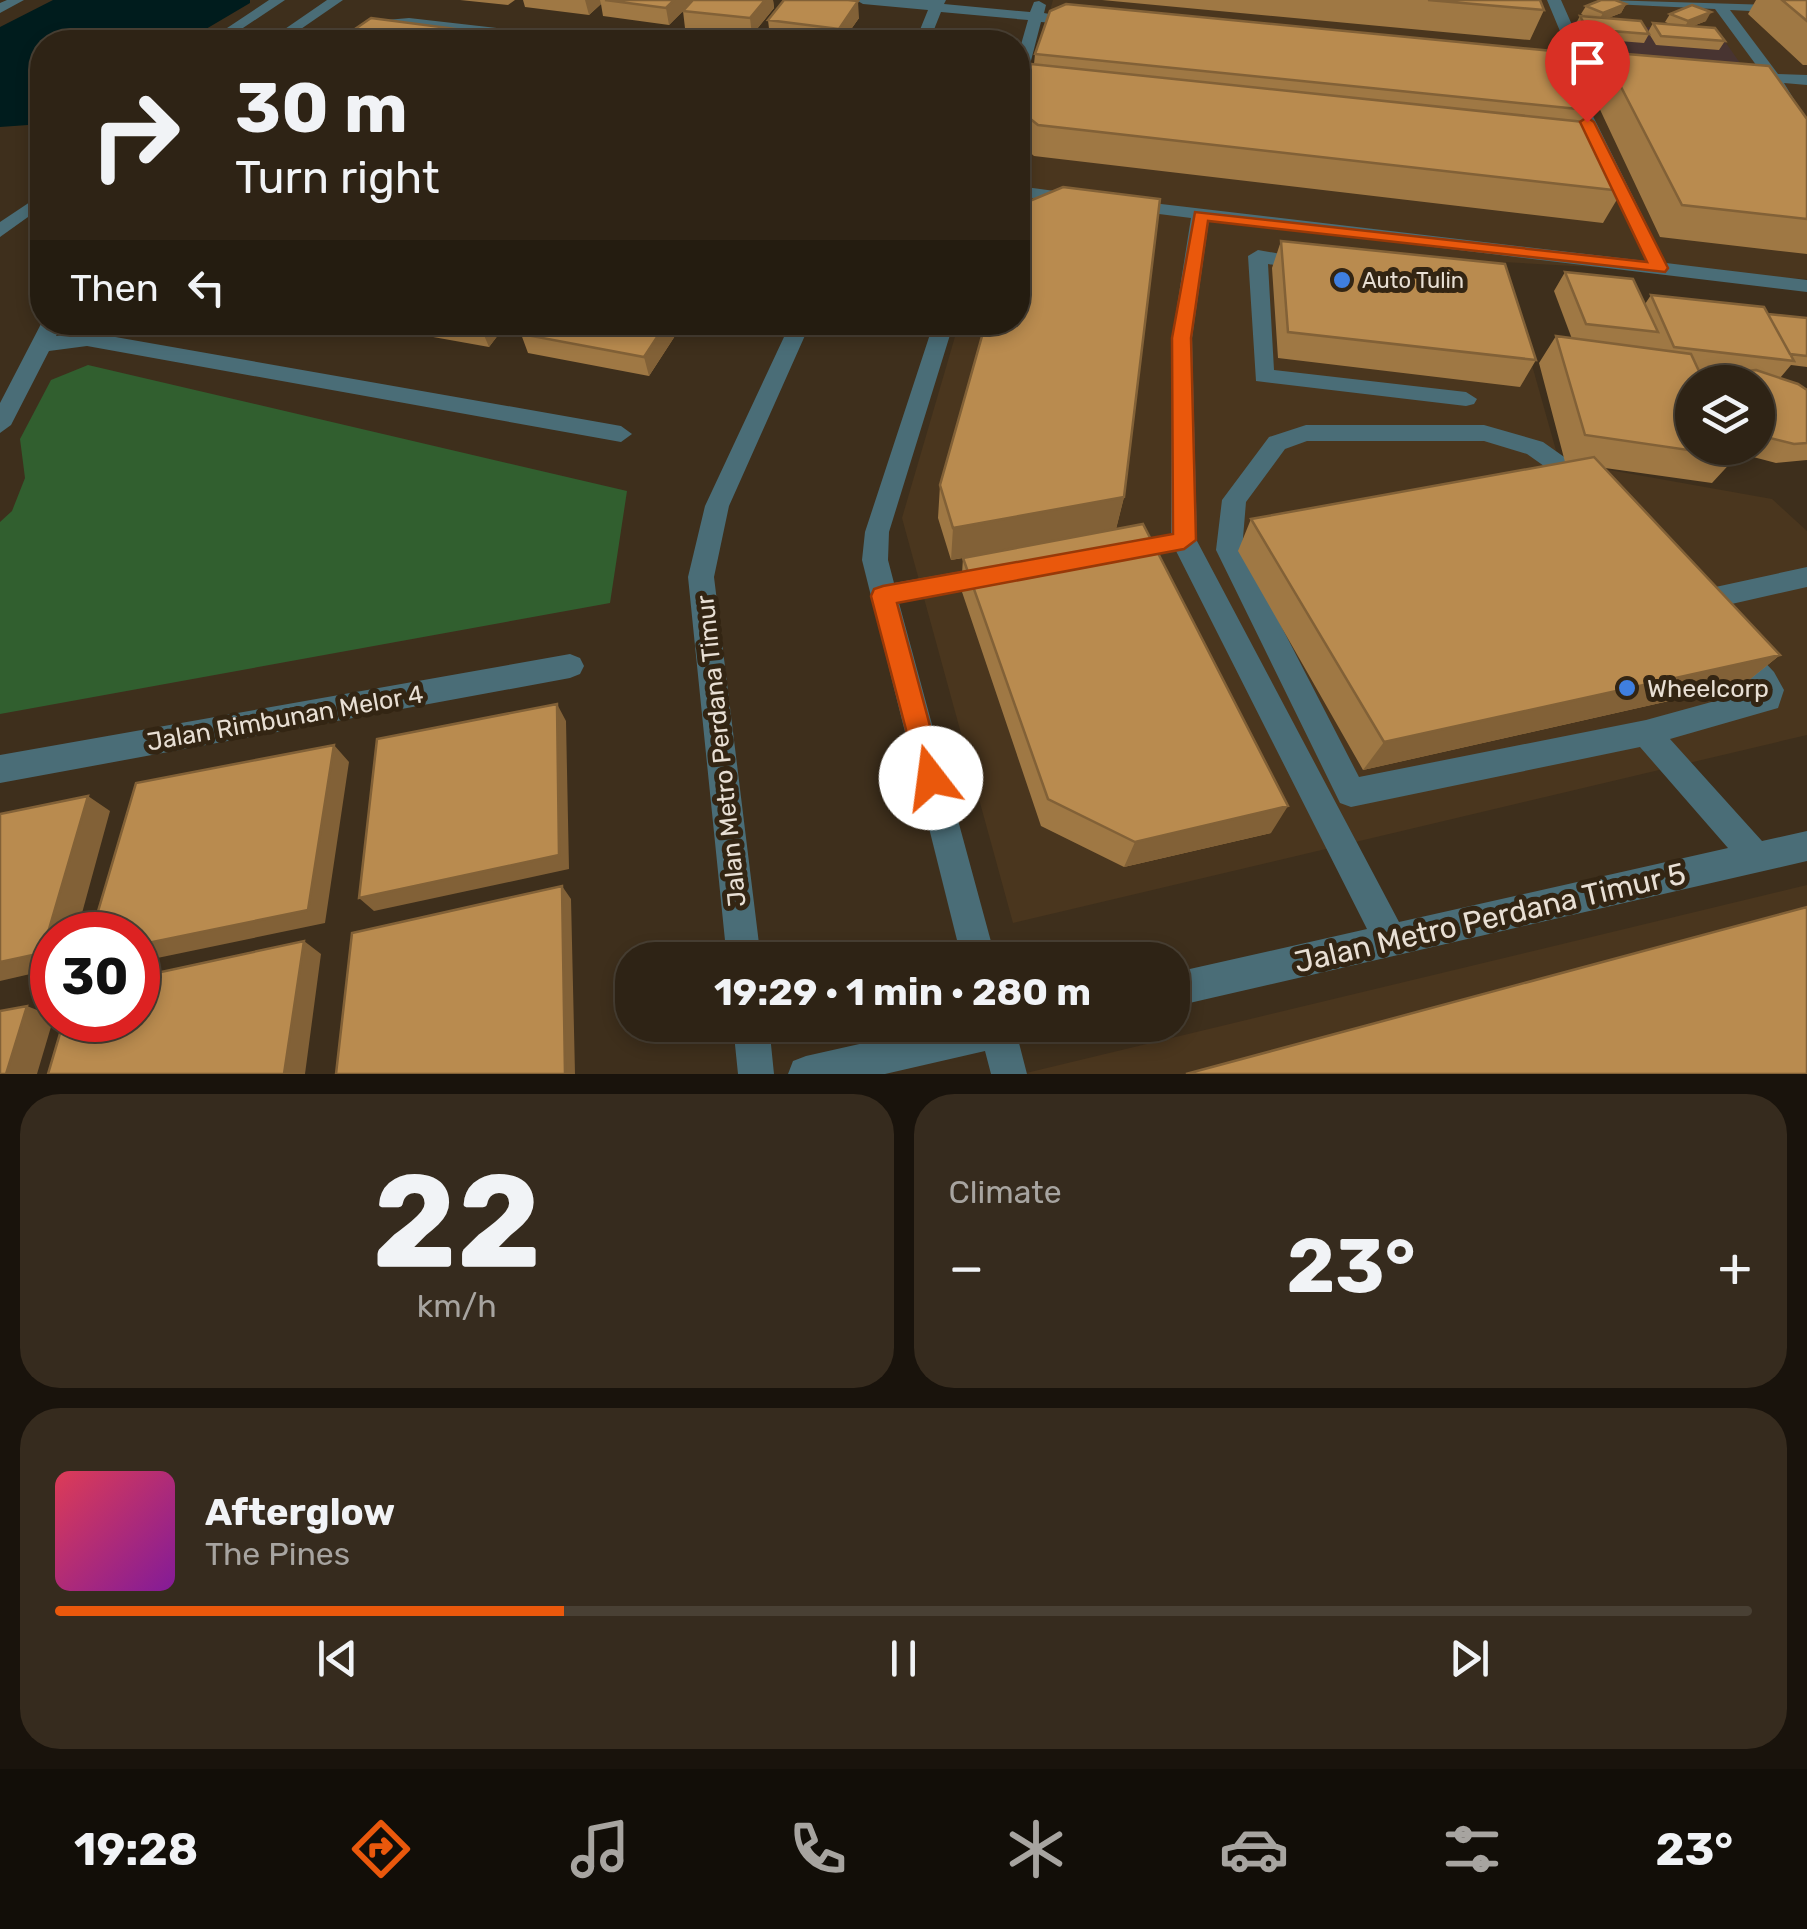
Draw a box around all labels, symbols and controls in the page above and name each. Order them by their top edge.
pin [1545,20,1630,123]
icon: arrive [1560,35,1615,90]
text: 30 m [235,67,408,150]
icon: right [70,70,200,200]
text: Turn right [235,151,439,204]
icon: left [179,260,234,315]
text: Then [70,265,159,311]
place label: Auto Tulin [1362,267,1464,294]
marker: Auto Tulin [1331,269,1353,291]
map controls [1675,365,1775,465]
button: layers [1675,365,1775,465]
street label: Jalan Metro Perdana Timur [690,593,752,908]
place label: Wheelcorp [1647,674,1769,703]
marker: Wheelcorp [1616,677,1638,699]
street label: Jalan Rimbunan Melor 4 [144,679,426,757]
position arrow [879,726,983,830]
street label: Jalan Metro Perdana Timur 5 [1291,855,1689,981]
speed limit sign: 30 [30,912,160,1042]
text: 19:29 · 1 min · 280 m [714,969,1091,1015]
text: 22 [372,1144,541,1299]
text: Climate [949,1173,1062,1211]
text: 23° [1286,1222,1416,1311]
text: − [949,1235,984,1300]
text: + [1718,1235,1752,1300]
text: km/h [417,1287,497,1325]
text: Afterglow [205,1489,395,1535]
text: The Pines [205,1535,350,1573]
icon: previous [310,1631,365,1686]
icon: pause [876,1631,931,1686]
icon: next [1442,1631,1497,1686]
icon: directions [346,1814,416,1884]
icon: music [565,1814,635,1884]
icon: phone [783,1814,853,1884]
icon: climate [1001,1814,1071,1884]
icon: car [1219,1814,1289,1884]
icon: filters [1437,1814,1507,1884]
text: 19:28 [74,1823,198,1876]
text: 23° [1655,1823,1733,1876]

